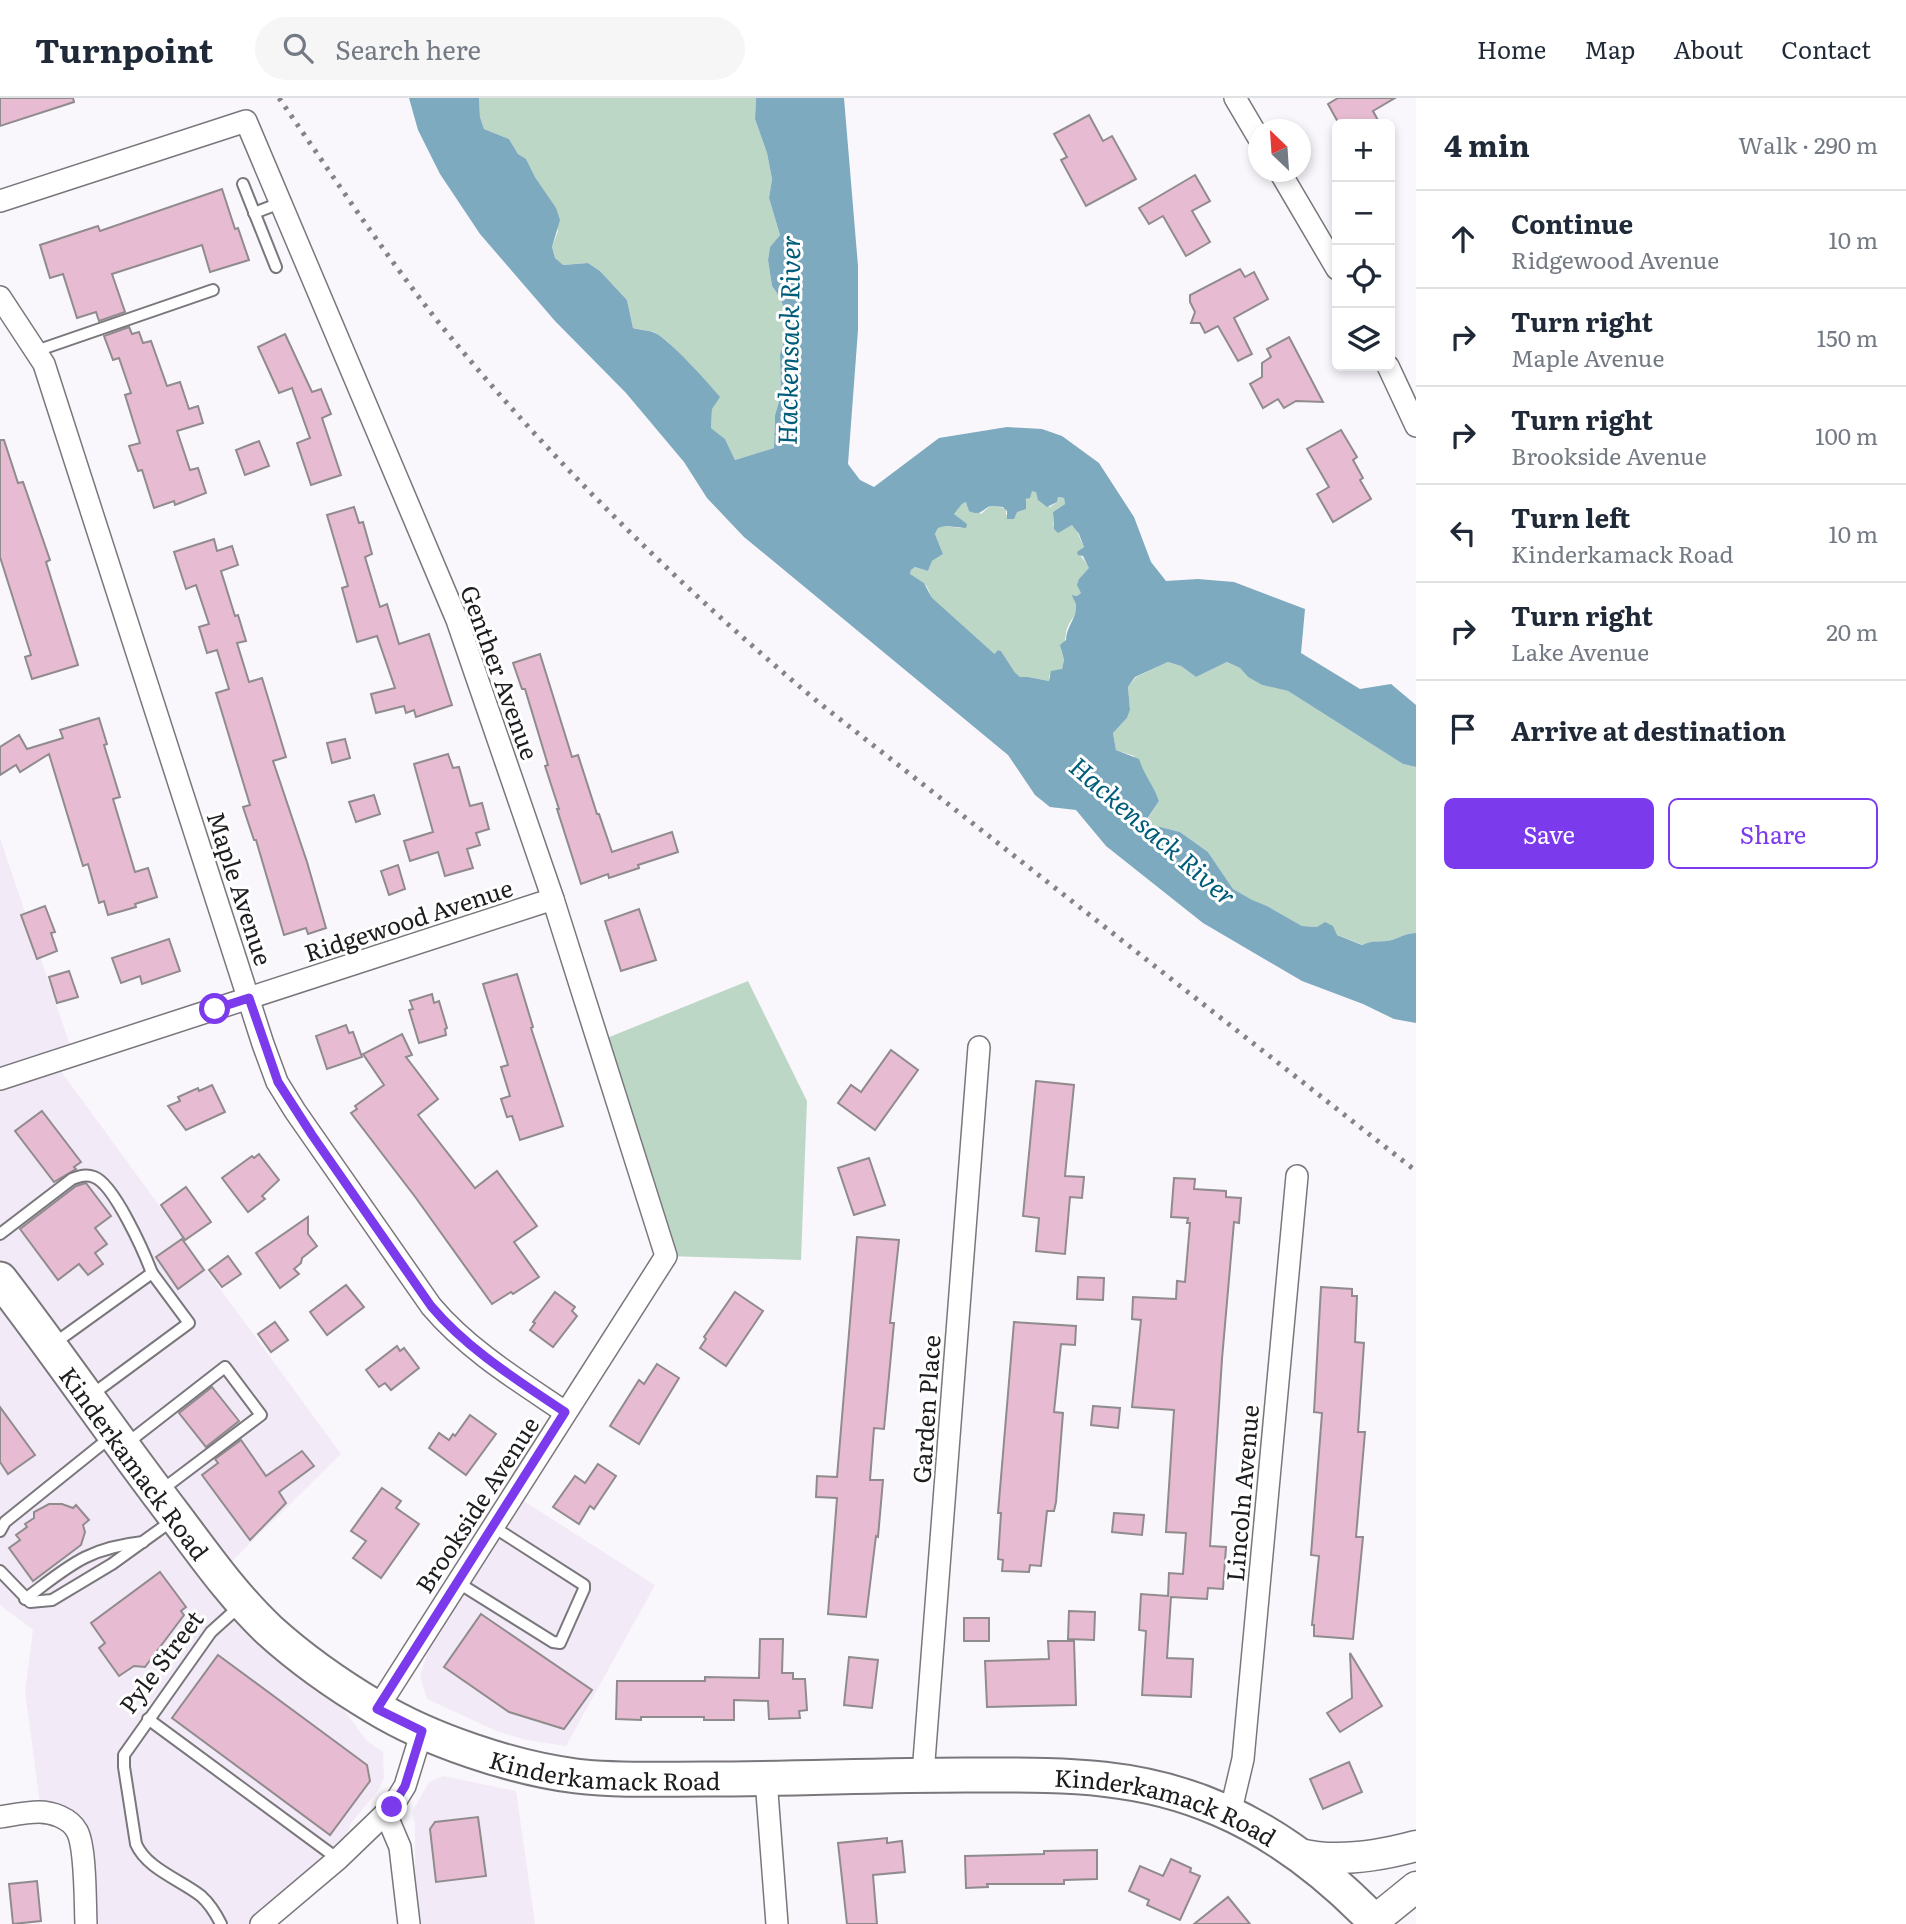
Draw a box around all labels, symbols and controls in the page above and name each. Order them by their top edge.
search box [255,17,745,80]
text: Turnpoint [35,24,213,73]
icon: search [279,29,317,67]
text: Search here [335,29,481,68]
text: Home [1477,31,1546,66]
text: Map [1584,31,1635,66]
text: About [1673,31,1743,66]
text: Contact [1781,31,1871,66]
north arrow [1248,119,1311,182]
map controls [1332,119,1395,371]
button: + [1332,119,1395,182]
text: 4 min [1444,122,1530,166]
text: Walk · 290 m [1738,127,1878,161]
button: − [1332,182,1395,245]
text: Continue [1511,203,1633,242]
icon: ahead [1444,220,1482,258]
text: 10 m [1828,222,1878,256]
water label: Hackensack River [766,235,808,445]
text: Ridgewood Avenue [1511,242,1719,276]
button: locate [1332,245,1395,308]
text: Turn right [1511,301,1653,340]
button: layers [1332,308,1395,371]
icon: right [1444,318,1482,356]
text: 150 m [1817,320,1878,354]
text: Maple Avenue [1511,340,1664,374]
text: Turn right [1511,399,1653,438]
icon: right [1444,416,1482,454]
text: 100 m [1815,418,1878,452]
text: Brookside Avenue [1511,438,1707,472]
text: Turn left [1511,497,1630,536]
icon: left [1444,514,1482,552]
text: 10 m [1828,516,1878,550]
text: Kinderkamack Road [1511,536,1734,570]
street label: Genther Avenue [453,580,549,764]
text: Turn right [1511,595,1653,634]
icon: right [1444,612,1482,650]
text: 20 m [1826,614,1878,648]
text: Lake Avenue [1511,634,1649,668]
icon: arrive [1444,710,1482,748]
text: Arrive at destination [1511,710,1786,749]
water label: Hackensack River [1062,746,1246,914]
button: Save [1444,798,1654,869]
button: Share [1668,798,1878,869]
street label: Maple Avenue [200,806,282,970]
street label: Ridgewood Avenue [299,869,517,969]
route start [199,993,230,1024]
street label: Garden Place [902,1334,948,1484]
street label: Kinderkamack Road [53,1359,219,1567]
street label: Lincoln Avenue [1216,1403,1266,1583]
street label: Brookside Avenue [406,1409,546,1599]
street label: Pyle Street [110,1602,211,1720]
street label: Kinderkamack Road [486,1740,721,1797]
street label: Kinderkamack Road [1053,1758,1284,1853]
route end [376,1791,407,1822]

